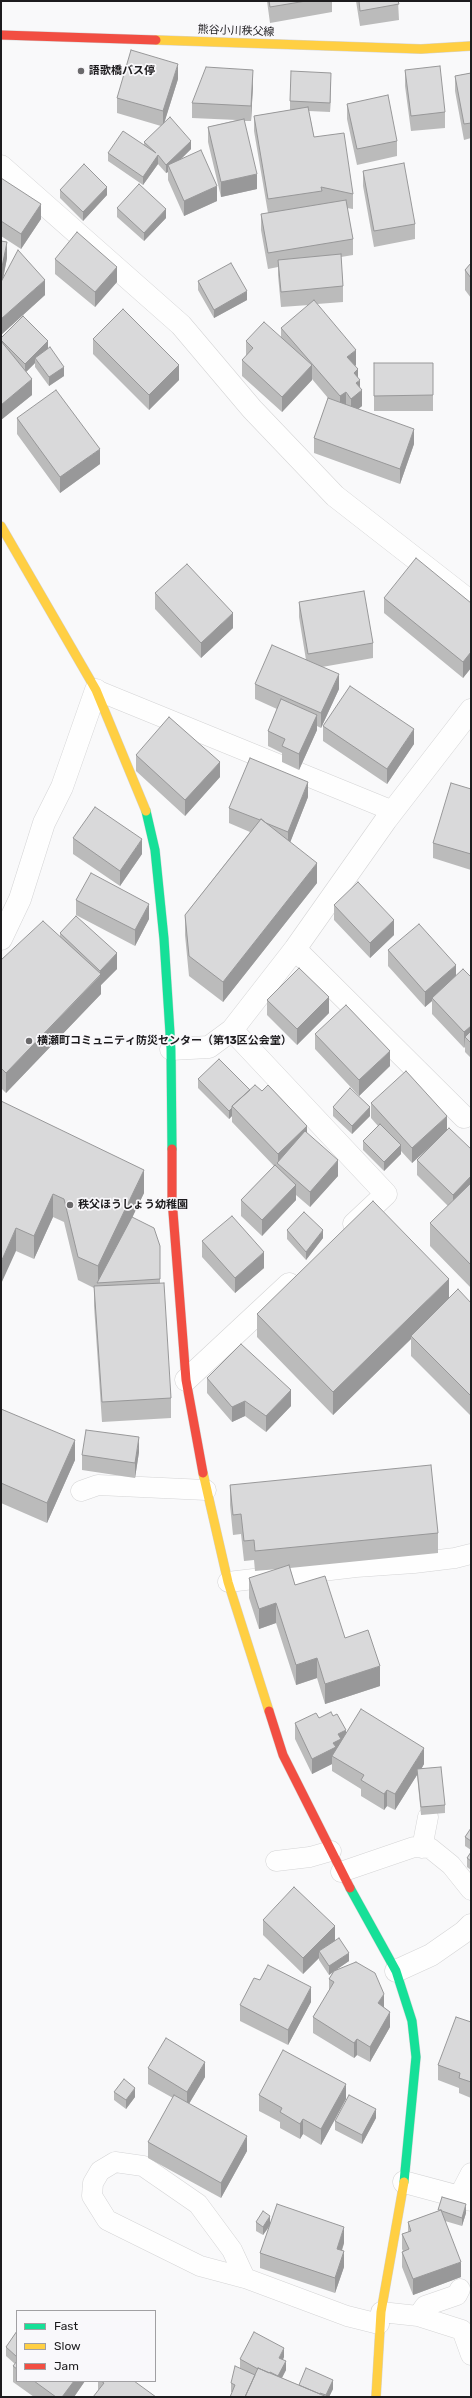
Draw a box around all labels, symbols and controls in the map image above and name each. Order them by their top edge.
street label: 熊谷小川秩父線 [197,23,275,39]
place label: 語歌橋バス停 [89,64,155,78]
marker: 語歌橋バス停 [76,66,86,76]
place label: 横瀬町コミュニティ防災センター（第13区公会堂） [37,1034,292,1048]
marker: 横瀬町コミュニティ防災センター（第13区公会堂） [24,1036,34,1046]
place label: 秩父ほうしょう幼稚園 [78,1198,188,1212]
marker: 秩父ほうしょう幼稚園 [65,1200,75,1210]
legend [16,2310,156,2382]
text: Fast [54,2319,78,2333]
text: Slow [54,2339,81,2353]
text: Jam [54,2359,79,2373]

